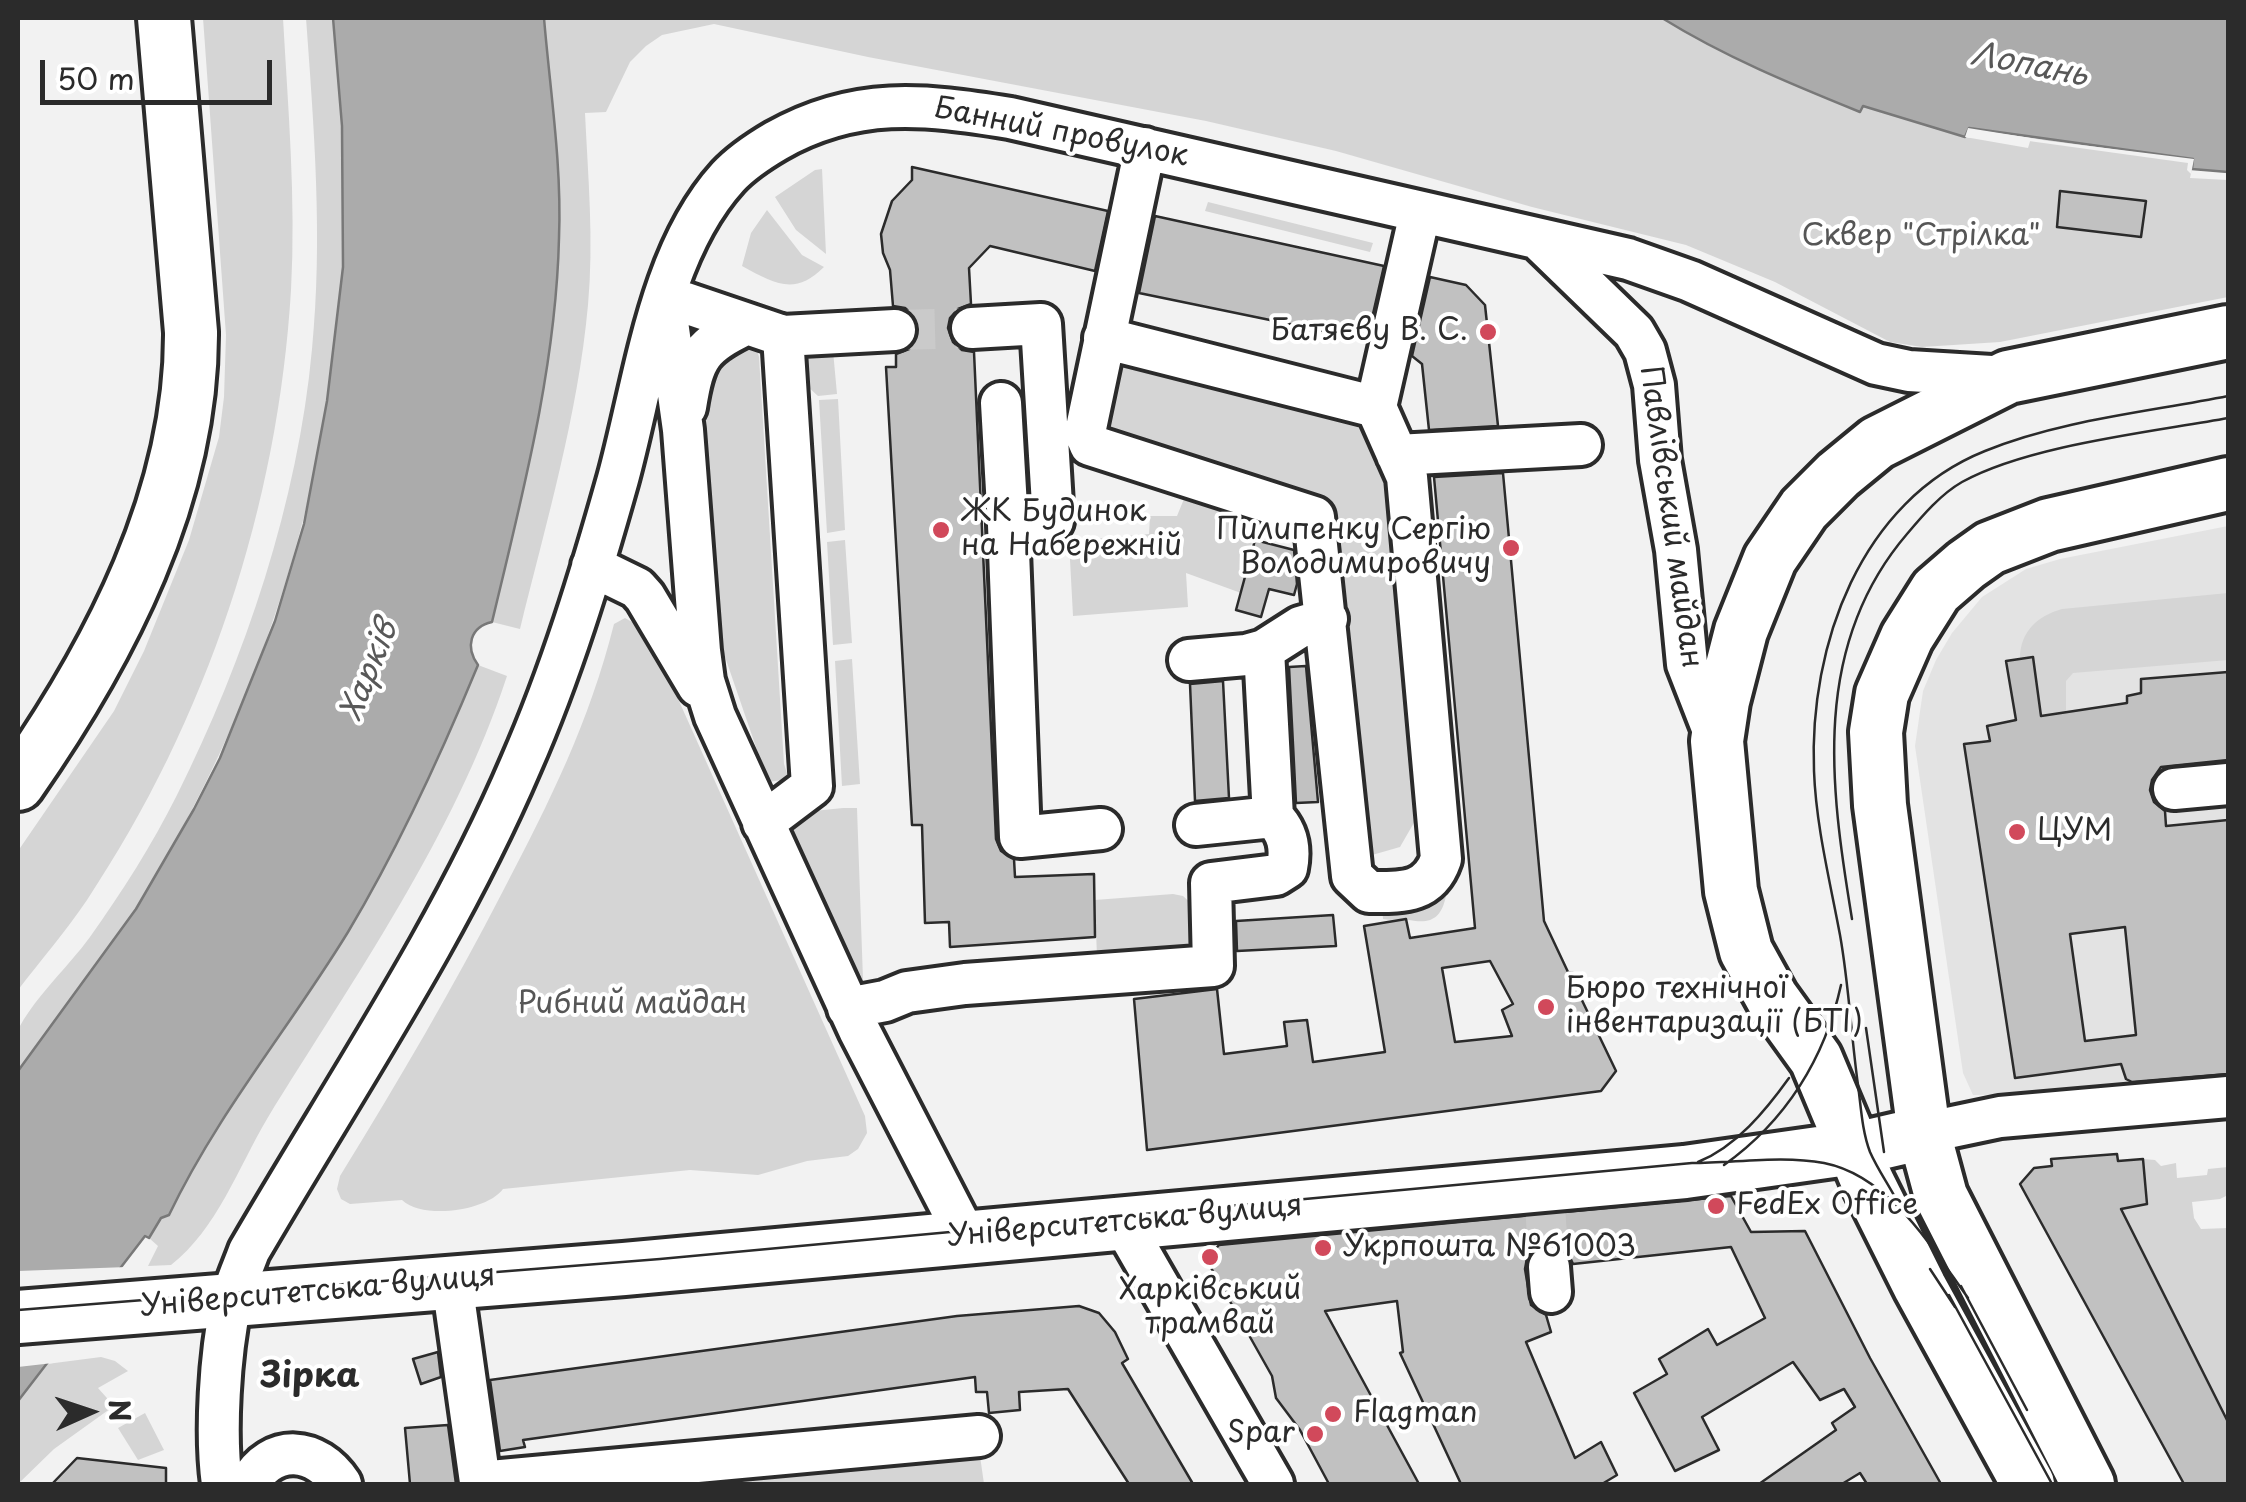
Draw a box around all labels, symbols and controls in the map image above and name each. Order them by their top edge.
water label: Лопань [1968,36,2090,96]
scale bar [45,40,278,102]
text: 50 m [57,55,135,100]
street label: Банний провулок [931,91,1191,175]
park label: Сквер "Стрілка" [1801,219,2041,255]
place label: Батяєву В. С. [1271,314,1468,350]
marker: Батяєву В. С. [1477,321,1499,343]
street label: Павлівський майдан [1631,364,1709,670]
place label: ЖК Будинок на Набережній [961,495,1182,566]
place label: Пилипенку Сергію Володимировичу [1216,513,1491,584]
marker: ЖК Будинок на Набережній [930,519,952,541]
marker: Пилипенку Сергію Володимировичу [1500,537,1522,559]
water label: Харків [333,616,407,726]
place label: ЦУМ [2037,814,2112,850]
marker: ЦУМ [2006,821,2028,843]
place label: Бюро технічної інвентаризації (БТІ) [1566,972,1863,1042]
park label: Рибний майдан [517,987,747,1023]
marker: Бюро технічної інвентаризації (БТІ) [1535,996,1557,1018]
place label: FedEx Office [1736,1188,1918,1224]
street label: Університетська вулиця [946,1189,1304,1255]
marker: FedEx Office [1705,1195,1727,1217]
place label: Укрпошта №61003 [1343,1230,1636,1266]
marker: Укрпошта №61003 [1312,1237,1334,1259]
marker: Харківський трамвай [1199,1246,1221,1268]
street label: Університетська вулиця [139,1259,497,1325]
place label: Харківський трамвай [1119,1273,1301,1344]
district label: Зірка [260,1356,360,1398]
north arrow [40,1362,140,1462]
place label: Flagman [1353,1396,1477,1432]
text: N [98,1398,143,1423]
marker: Flagman [1322,1403,1344,1425]
place label: Spar [1227,1416,1295,1452]
marker: Spar [1304,1423,1326,1445]

